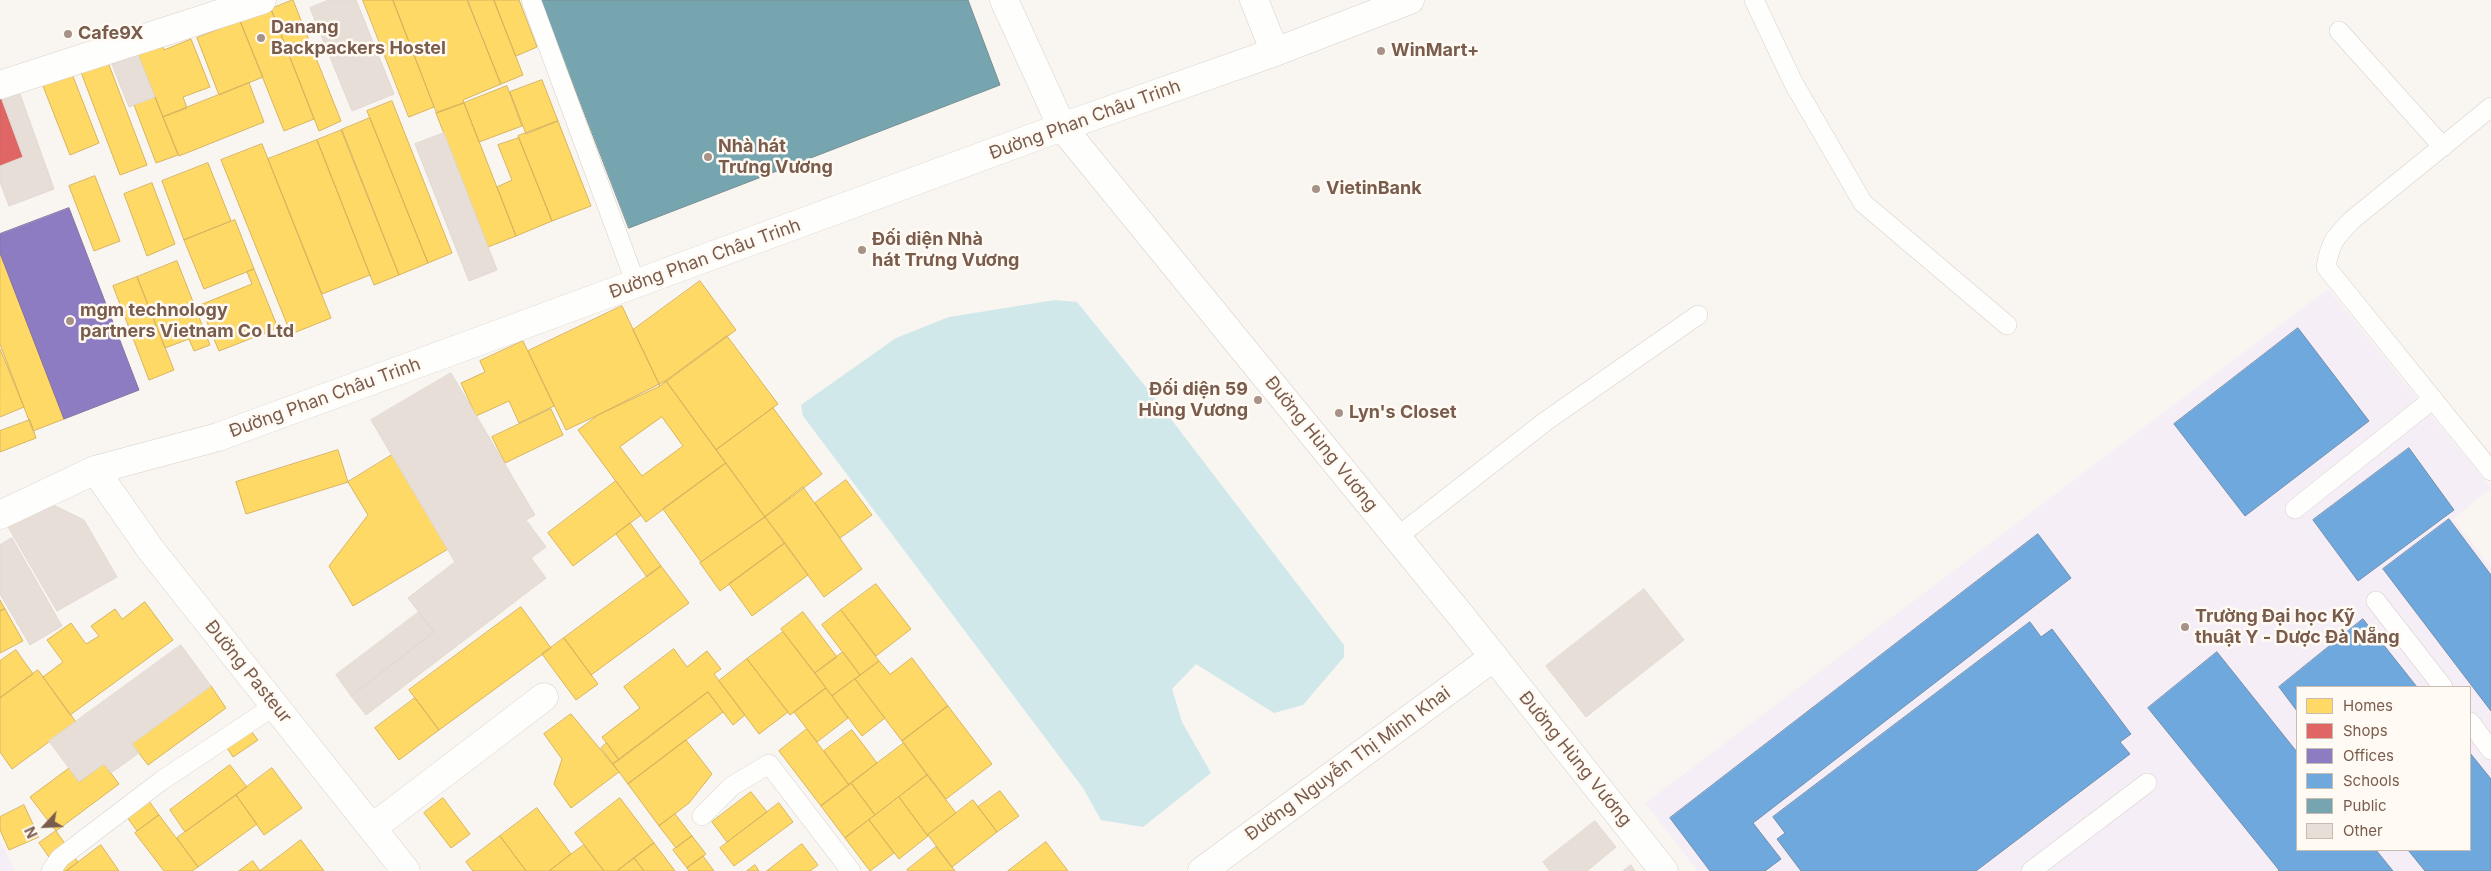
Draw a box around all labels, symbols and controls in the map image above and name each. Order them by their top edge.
place label: Danang Backpackers Hostel [271,17,446,59]
place label: Cafe9X [78,23,144,45]
marker: Cafe9X [62,28,74,40]
marker: Danang Backpackers Hostel [255,32,267,44]
place label: WinMart+ [1391,40,1479,62]
marker: WinMart+ [1375,45,1387,57]
street label: Đường Phan Châu Trinh [986,75,1184,165]
place label: Nhà hát Trưng Vương [718,136,833,178]
marker: Nhà hát Trưng Vương [702,151,714,163]
place label: VietinBank [1326,178,1422,200]
marker: VietinBank [1310,183,1322,195]
street label: Đường Phan Châu Trinh [606,214,804,304]
place label: Đối diện Nhà hát Trưng Vương [872,229,1019,272]
marker: Đối diện Nhà hát Trưng Vương [856,244,868,256]
place label: mgm technology partners Vietnam Co Ltd [80,300,294,342]
marker: mgm technology partners Vietnam Co Ltd [64,315,76,327]
street label: Đường Phan Châu Trinh [226,353,424,443]
street label: Đường Hùng Vương [1260,372,1382,516]
place label: Đối diện 59 Hùng Vương [1139,379,1248,422]
marker: Đối diện 59 Hùng Vương [1252,394,1264,406]
place label: Lyn's Closet [1349,402,1457,424]
marker: Lyn's Closet [1333,407,1345,419]
place label: Trường Đại học Kỹ thuật Y - Dược Đà Nẵng [2195,606,2400,649]
street label: Đường Pasteur [200,616,296,728]
marker: Trường Đại học Kỹ thuật Y - Dược Đà Nẵng [2179,621,2191,633]
street label: Đường Nguyễn Thị Minh Khai [1241,682,1455,846]
legend [2296,686,2471,851]
street label: Đường Hùng Vương [1514,687,1636,831]
text: Homes [2343,696,2393,715]
text: Shops [2343,721,2388,740]
text: Offices [2343,746,2394,765]
text: Schools [2343,771,2400,790]
text: Public [2343,796,2386,815]
north arrow [20,801,70,851]
text: Other [2343,821,2383,840]
text: N [21,824,41,841]

